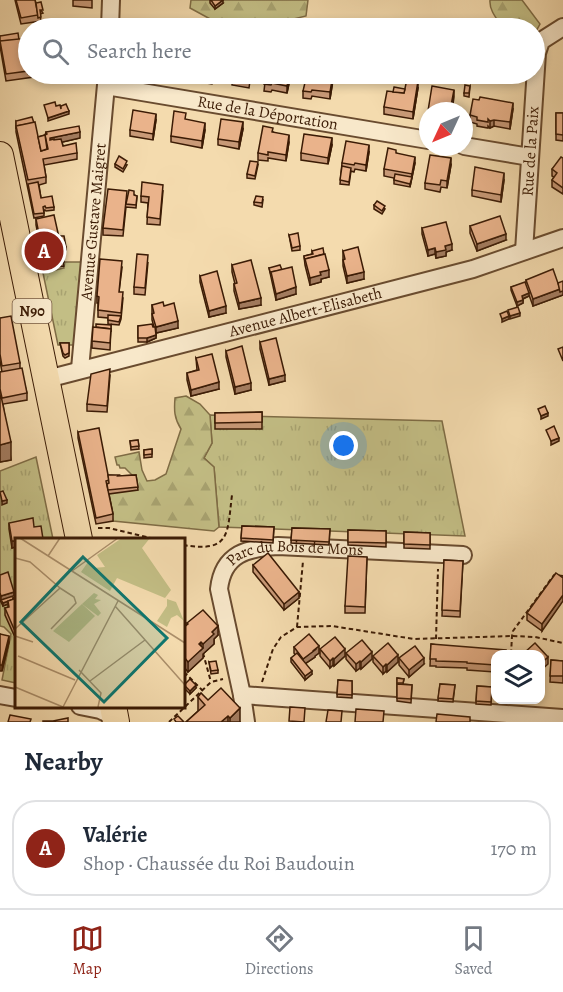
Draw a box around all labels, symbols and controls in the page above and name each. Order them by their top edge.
search box [18,18,545,84]
icon: search [39,35,72,68]
text: Search here [87,36,192,66]
street label: Rue de la Déportation [196,91,340,136]
north arrow [419,102,473,156]
street label: Rue de la Paix [517,105,544,197]
street label: Avenue Gustave Maigret [75,142,112,302]
pin: A [24,228,63,274]
street label: Avenue Albert-Elisabeth [226,282,385,343]
road number: N90 [12,299,51,323]
your location [329,431,358,460]
street label: Parc du Bois de Mons [221,535,364,571]
inset map [15,538,184,707]
map controls [491,650,545,704]
button: layers [491,650,545,704]
text: Nearby [24,744,103,779]
text: Valérie [83,820,147,850]
text: A [39,835,52,862]
text: 170 m [491,835,537,862]
text: Shop · Chaussée du Roi Baudouin [83,850,355,877]
tab: Map [71,922,104,980]
tab: Directions [245,922,313,980]
tab: Saved [454,922,492,980]

